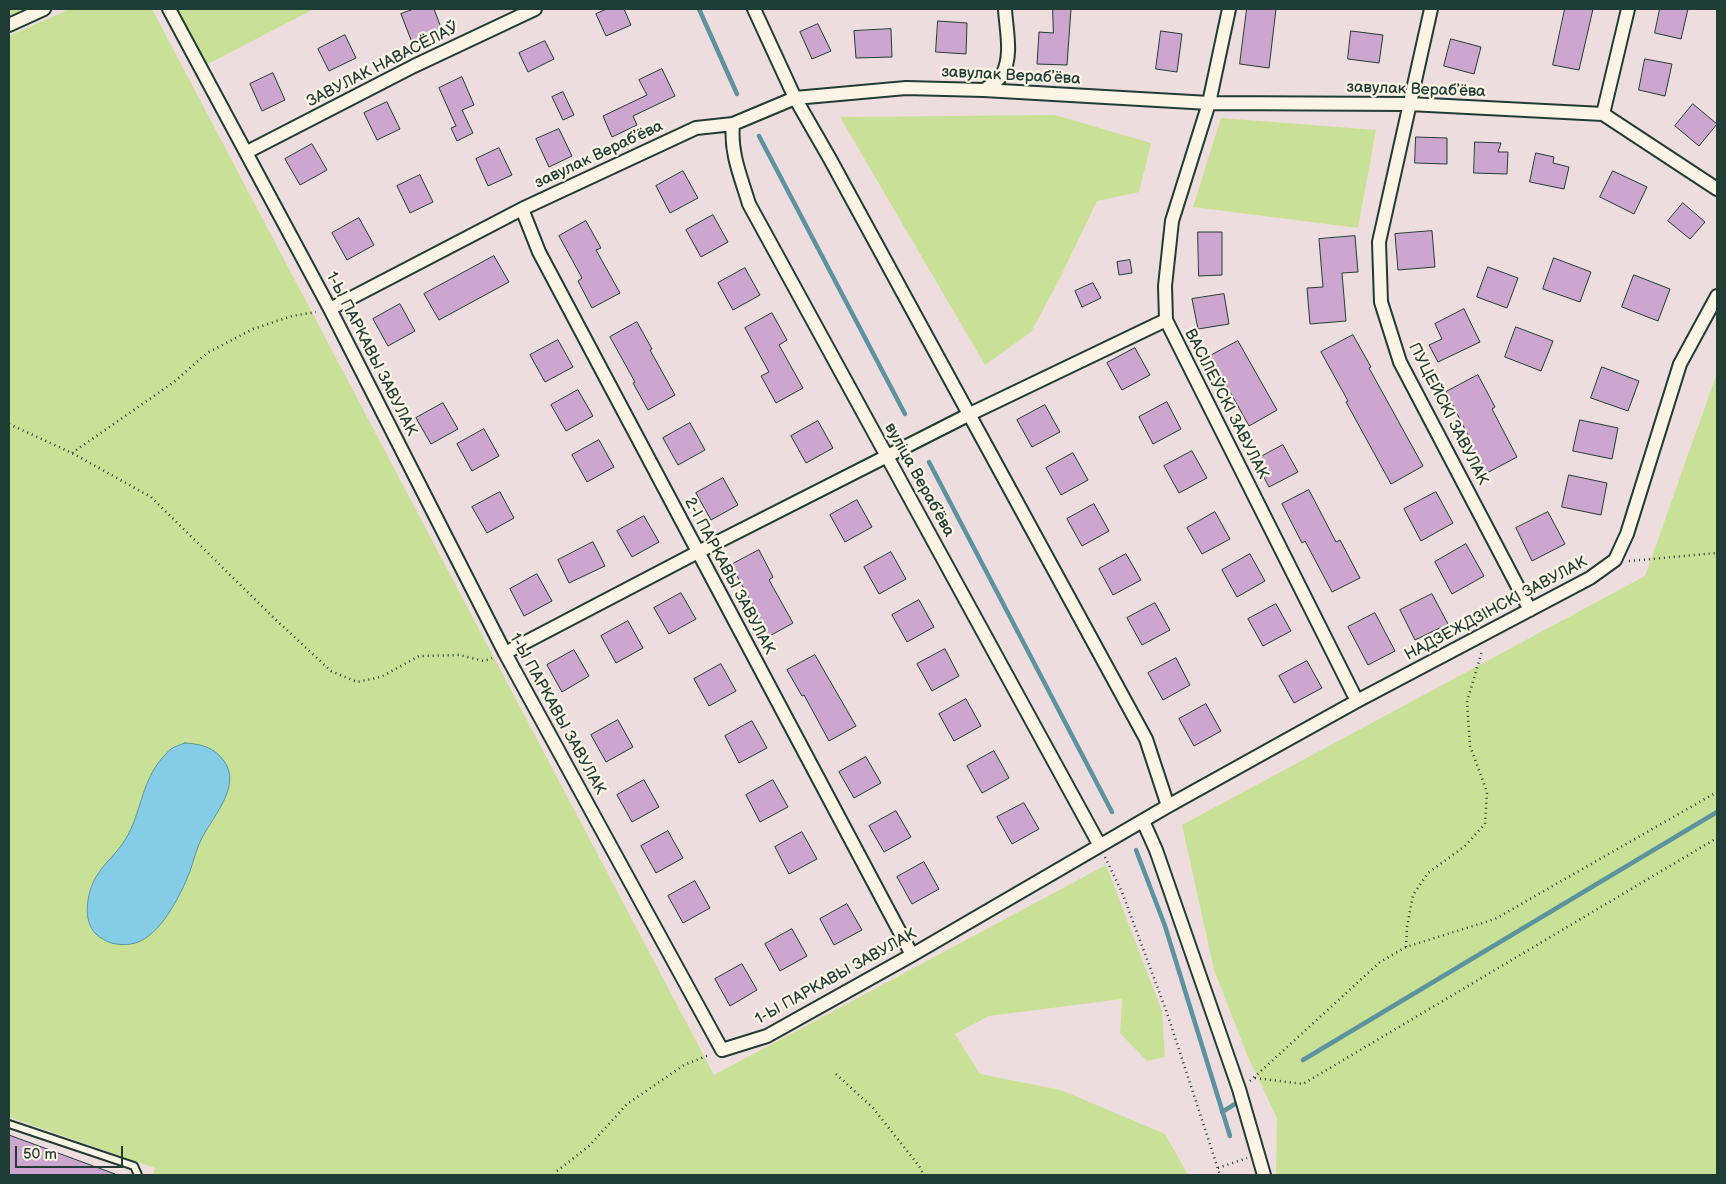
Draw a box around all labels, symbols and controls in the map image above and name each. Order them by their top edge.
street label: ЗАВУЛАК НАВАСЁЛАЎ [304,18,462,112]
street label: завулак Верабʼёва [941,63,1081,89]
street label: завулак Верабʼёва [1346,78,1486,102]
street label: завулак Верабʼёва [532,117,666,193]
street label: 1-Ы ПАРКАВЫ ЗАВУЛАК [321,269,421,439]
street label: ВАСІЛЕЎСКІ ЗАВУЛАК [1180,326,1272,482]
street label: ПУЦЕЙСКІ ЗАВУЛАК [1404,340,1492,488]
street label: вуліца Верабʼёва [880,420,958,540]
street label: 2-І ПАРКАВЫ ЗАВУЛАК [680,494,778,658]
street label: НАДЗЕЖДЗІНСКІ ЗАВУЛАК [1402,553,1590,665]
street label: 1-Ы ПАРКАВЫ ЗАВУЛАК [505,630,609,798]
street label: 1-Ы ПАРКАВЫ ЗАВУЛАК [752,925,920,1029]
scale bar [18,1136,125,1168]
text: 50 m [23,1145,57,1164]

